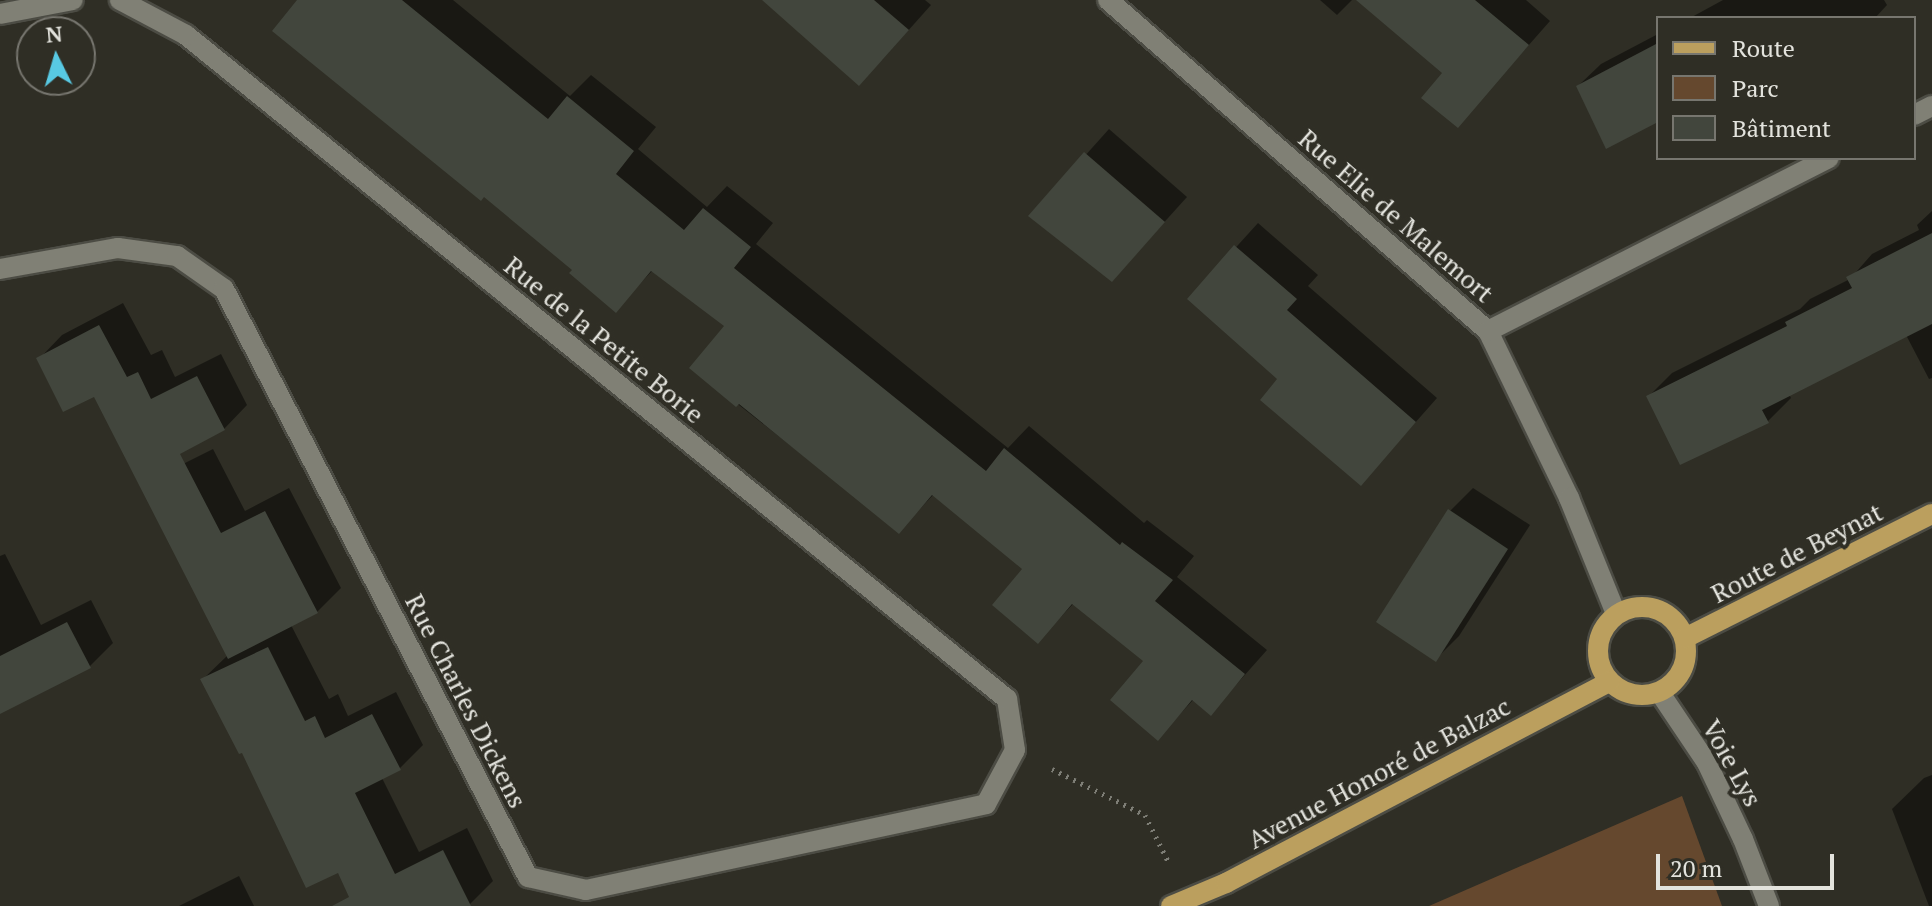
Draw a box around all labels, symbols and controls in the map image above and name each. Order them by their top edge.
north arrow [16,16,96,96]
legend [1656,16,1916,160]
text: N [44,18,64,49]
text: Route [1732,32,1795,64]
text: Parc [1732,72,1779,104]
text: Bâtiment [1732,112,1831,144]
street label: Rue Elie de Malemort [1292,123,1500,309]
street label: Rue de la Petite Borie [498,250,710,430]
street label: Route de Beynat [1706,496,1888,610]
street label: Rue Charles Dickens [399,589,533,813]
street label: Avenue Honoré de Balzac [1242,691,1516,855]
street label: Voie Lys [1695,714,1769,812]
scale bar [1660,838,1838,888]
text: 20 m [1670,852,1722,884]

